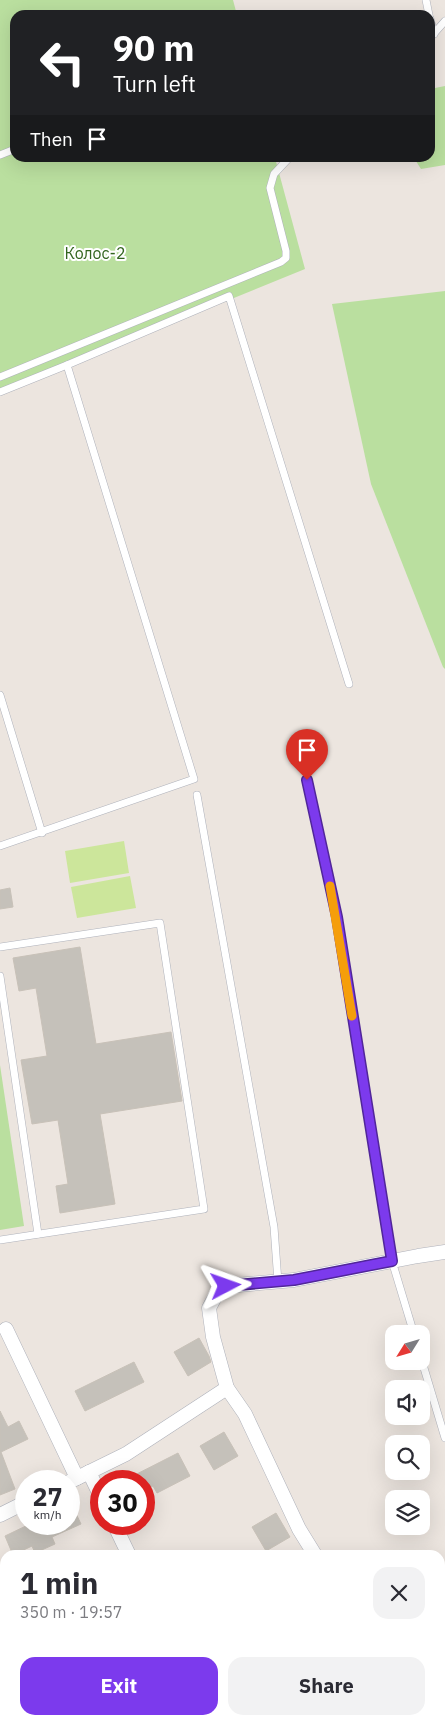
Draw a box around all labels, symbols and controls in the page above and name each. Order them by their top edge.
text: 90 m [113,25,195,71]
icon: left [30,30,95,95]
text: Turn left [113,69,196,98]
icon: arrive [83,125,111,153]
text: Then [30,127,73,151]
park label: Колос-2 [64,243,126,263]
pin [286,729,328,780]
icon: arrive [293,736,321,764]
position arrow [199,1259,251,1311]
north arrow [385,1325,430,1370]
map controls [385,1325,430,1535]
button: sound [385,1380,430,1425]
button: search [385,1435,430,1480]
speed limit sign: 30 [90,1470,155,1535]
text: 27 [32,1480,63,1513]
button: layers [385,1490,430,1535]
text: km/h [33,1507,62,1522]
text: 1 min [20,1563,98,1602]
button: close [373,1567,425,1619]
text: 350 m · 19:57 [20,1602,122,1622]
button: Exit [20,1657,218,1715]
button: Share [228,1657,425,1715]

